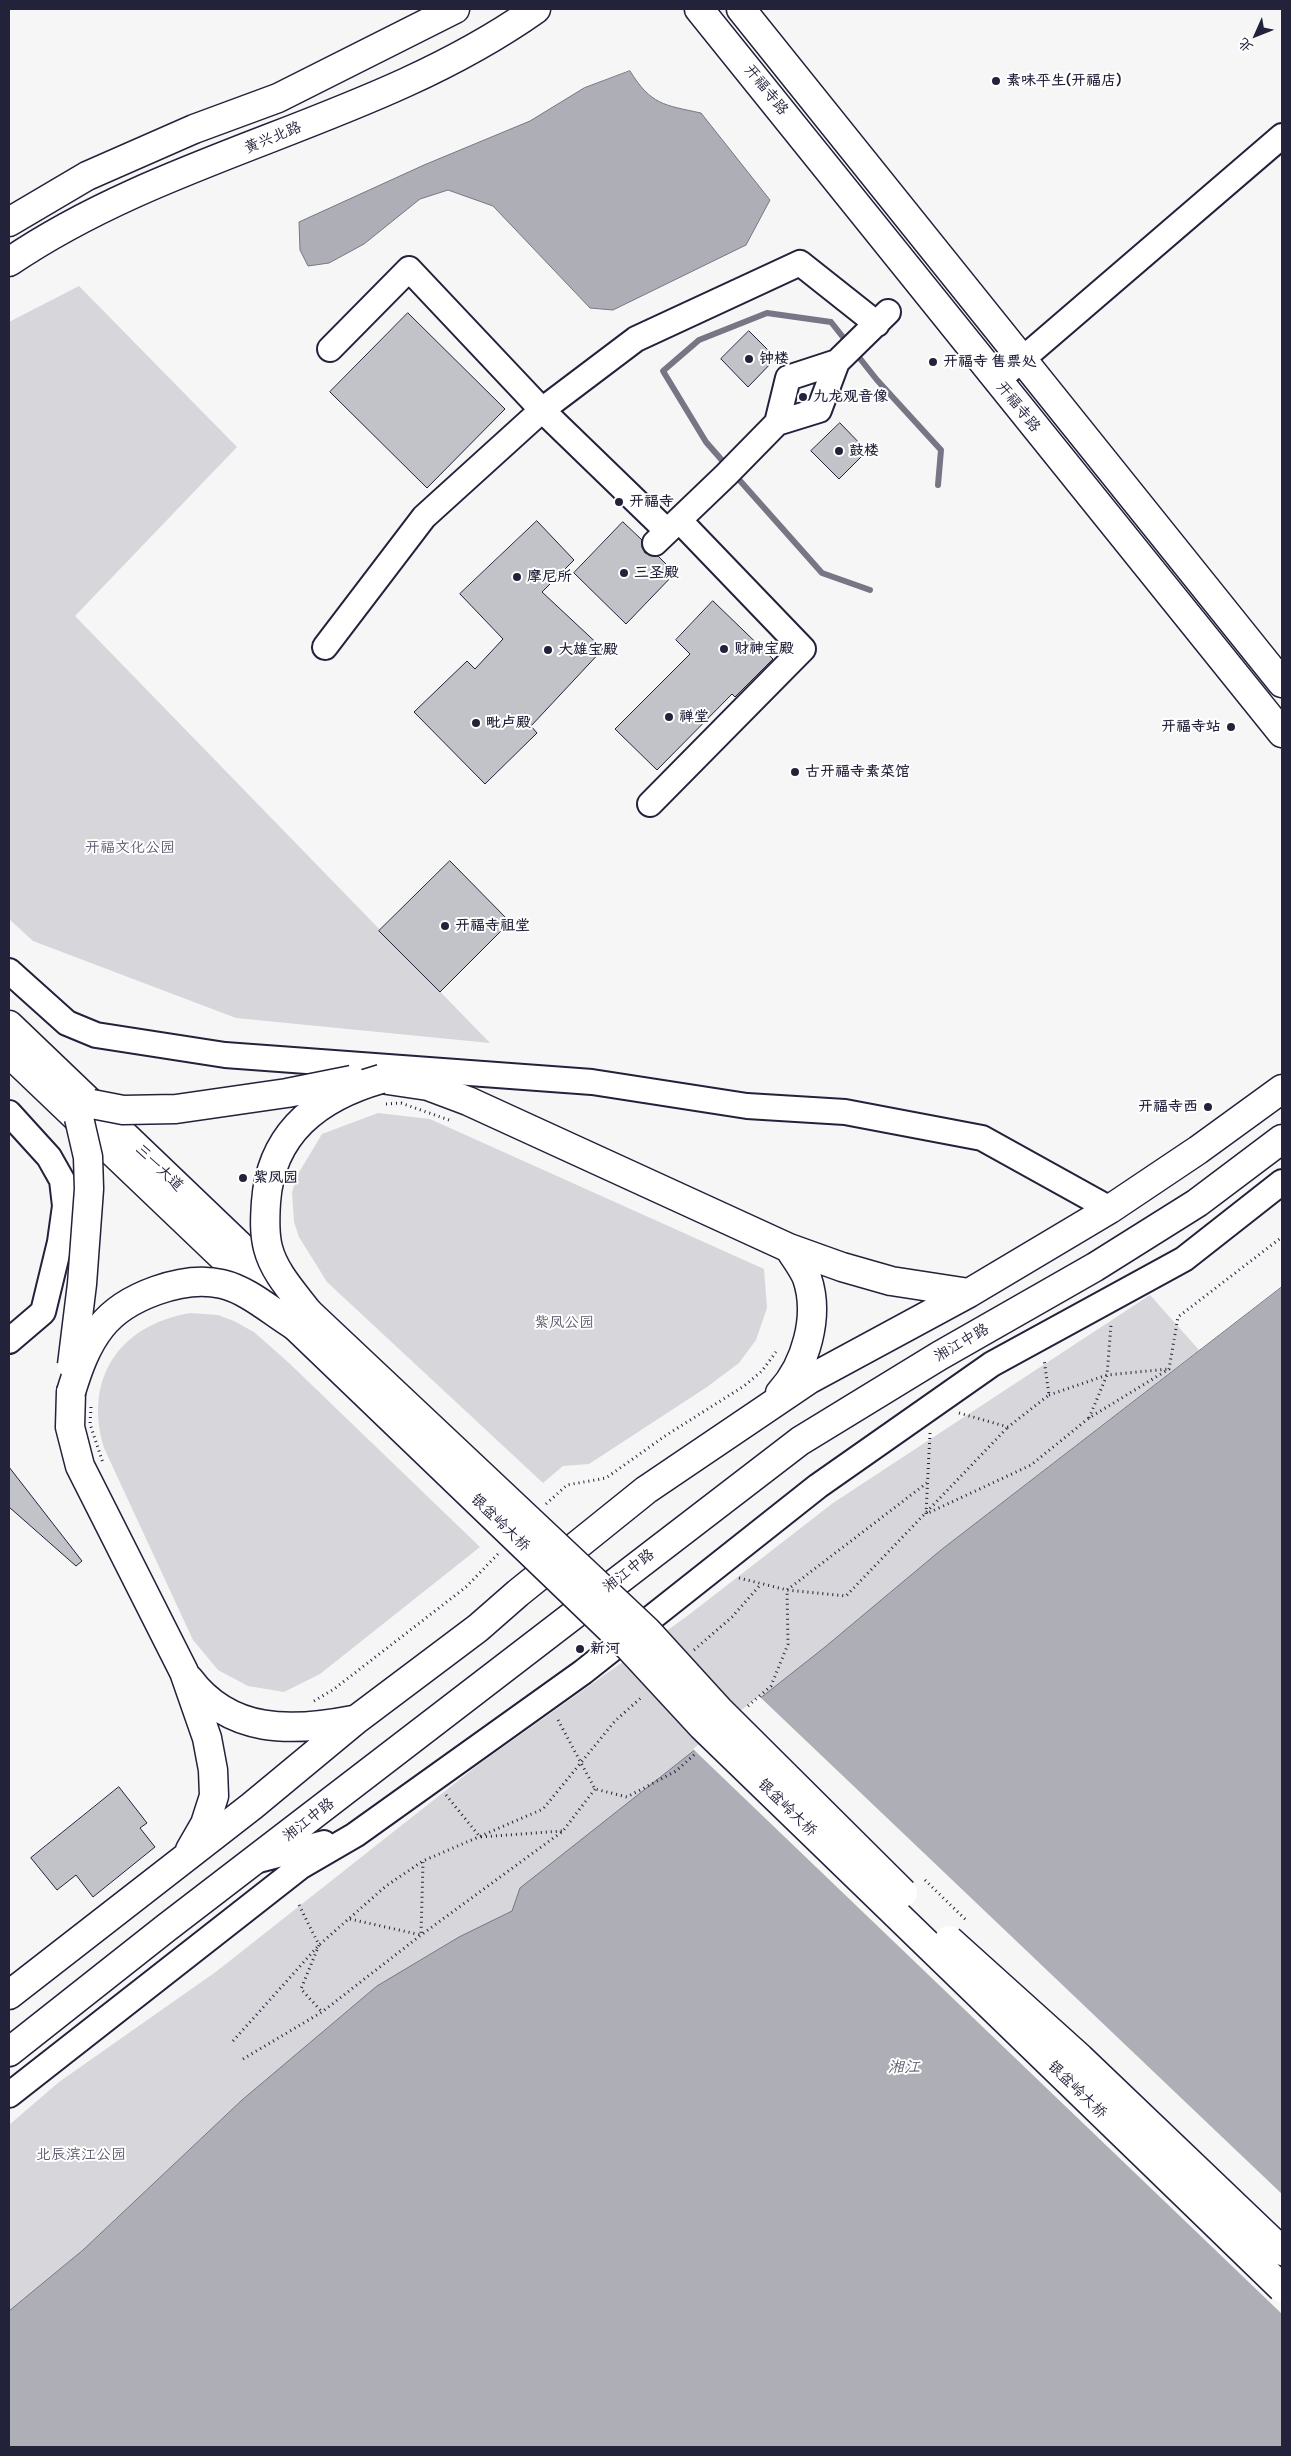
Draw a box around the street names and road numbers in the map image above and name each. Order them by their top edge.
street label: 开福寺路 [740,61,792,119]
street label: 黄兴北路 [242,118,304,158]
street label: 开福寺路 [992,378,1044,436]
street label: 三一大道 [131,1141,187,1195]
street label: 湘江中路 [932,1320,992,1366]
street label: 银盆岭大桥 [467,1490,533,1556]
street label: 湘江中路 [600,1545,658,1597]
street label: 银盆岭大桥 [754,1775,820,1841]
street label: 湘江中路 [280,1794,338,1846]
street label: 银盆岭大桥 [1044,2057,1110,2123]

